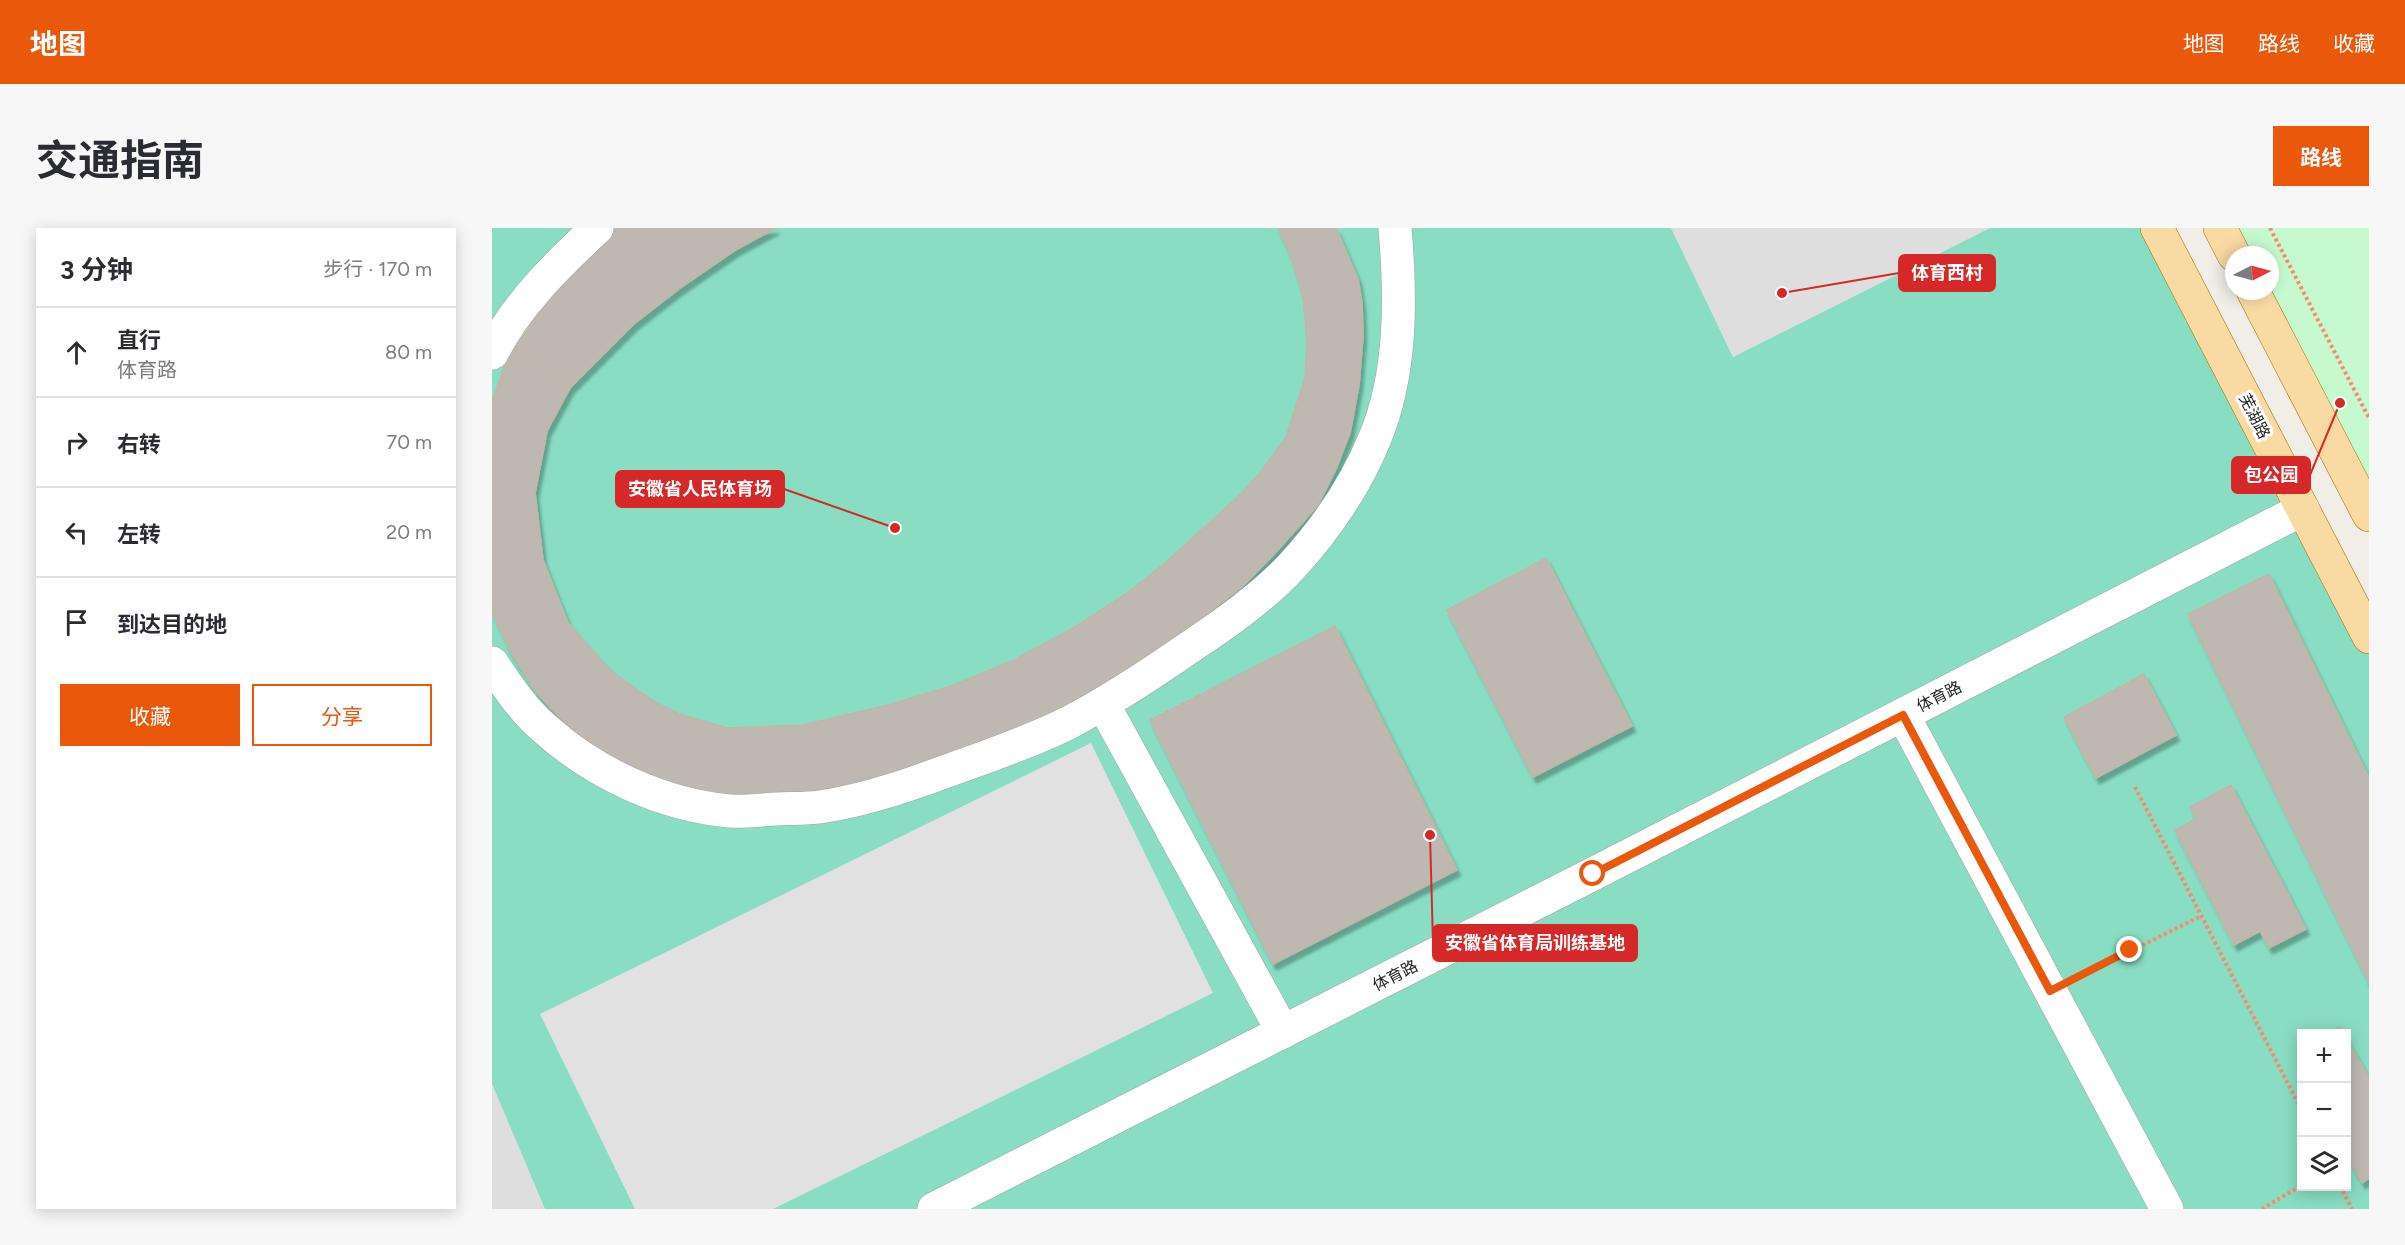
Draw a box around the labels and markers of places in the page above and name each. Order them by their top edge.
callout: 体育西村 [1899,255,1995,291]
callout: 包公园 [2232,457,2310,493]
callout: 安徽省人民体育场 [616,471,784,507]
callout: 安徽省体育局训练基地 [1433,925,1637,961]

